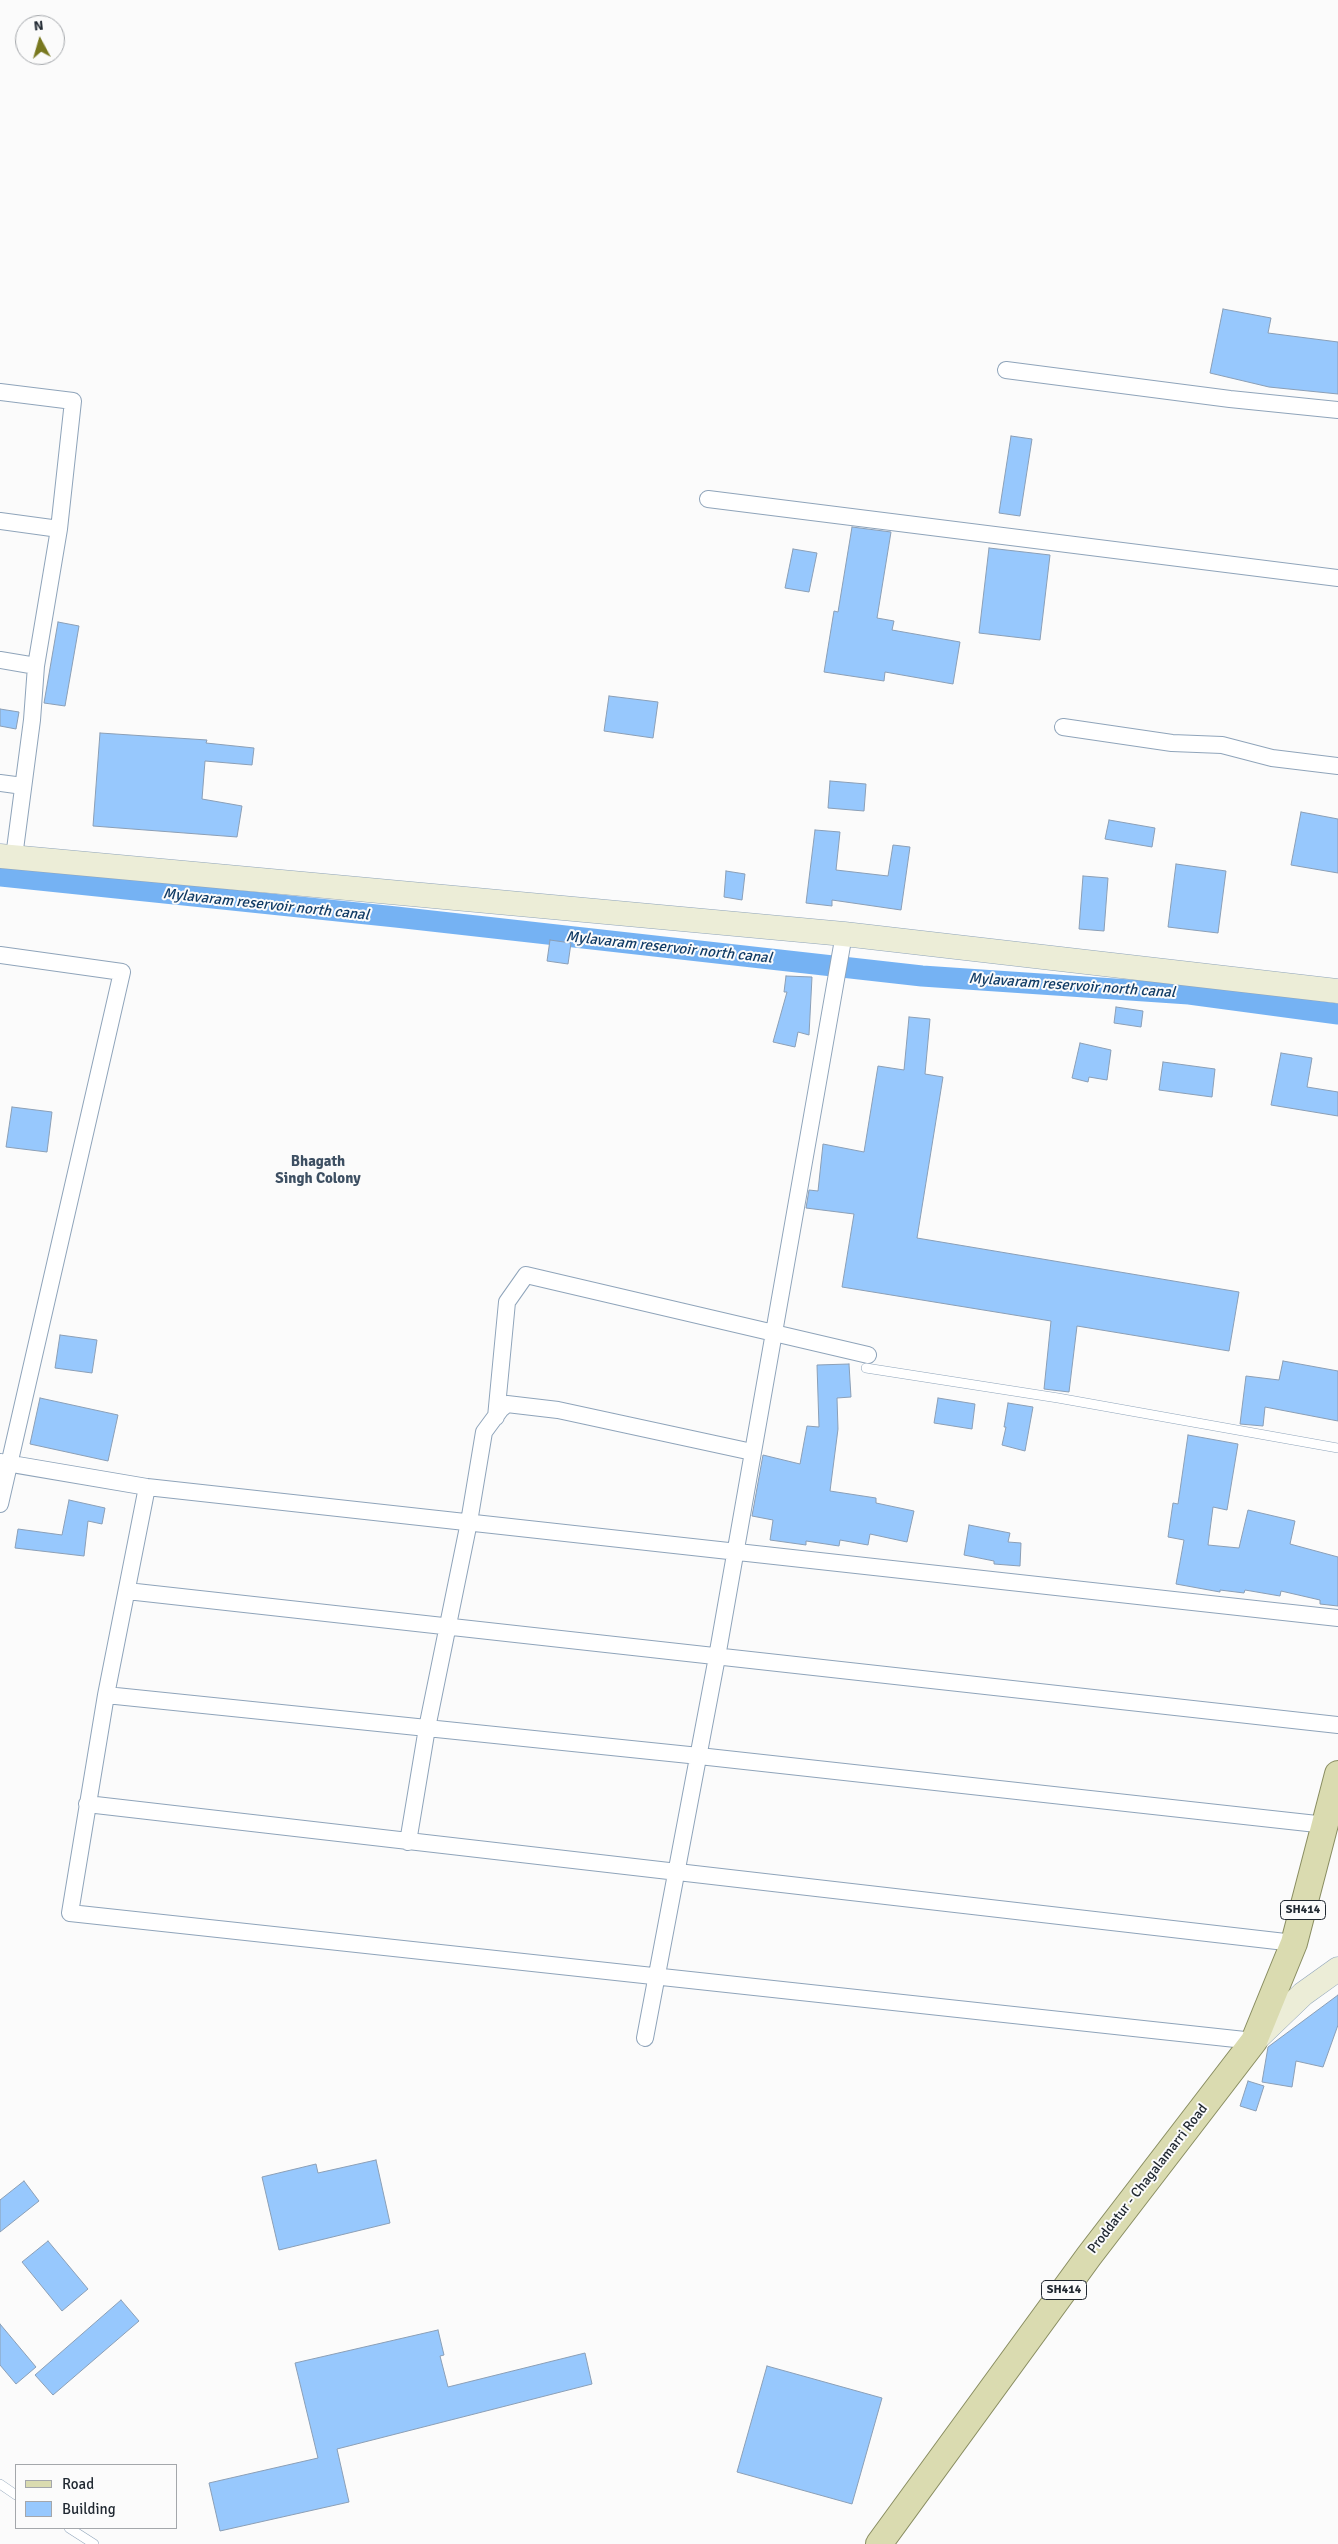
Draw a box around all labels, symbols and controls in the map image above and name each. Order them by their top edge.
north arrow [15,15,65,65]
text: N [33,17,44,35]
water label: Mylavaram reservoir north canal [162,885,370,925]
water label: Mylavaram reservoir north canal [565,928,773,968]
water label: Mylavaram reservoir north canal [968,970,1176,1002]
district label: Bhagath Singh Colony [275,1153,361,1188]
road number: SH414 [1280,1900,1326,1920]
street label: Proddatur - Chagalamarri Road [1084,2101,1212,2257]
road number: SH414 [1042,2280,1086,2300]
legend [15,2464,178,2529]
text: Road [62,2475,94,2493]
text: Building [62,2500,116,2518]

